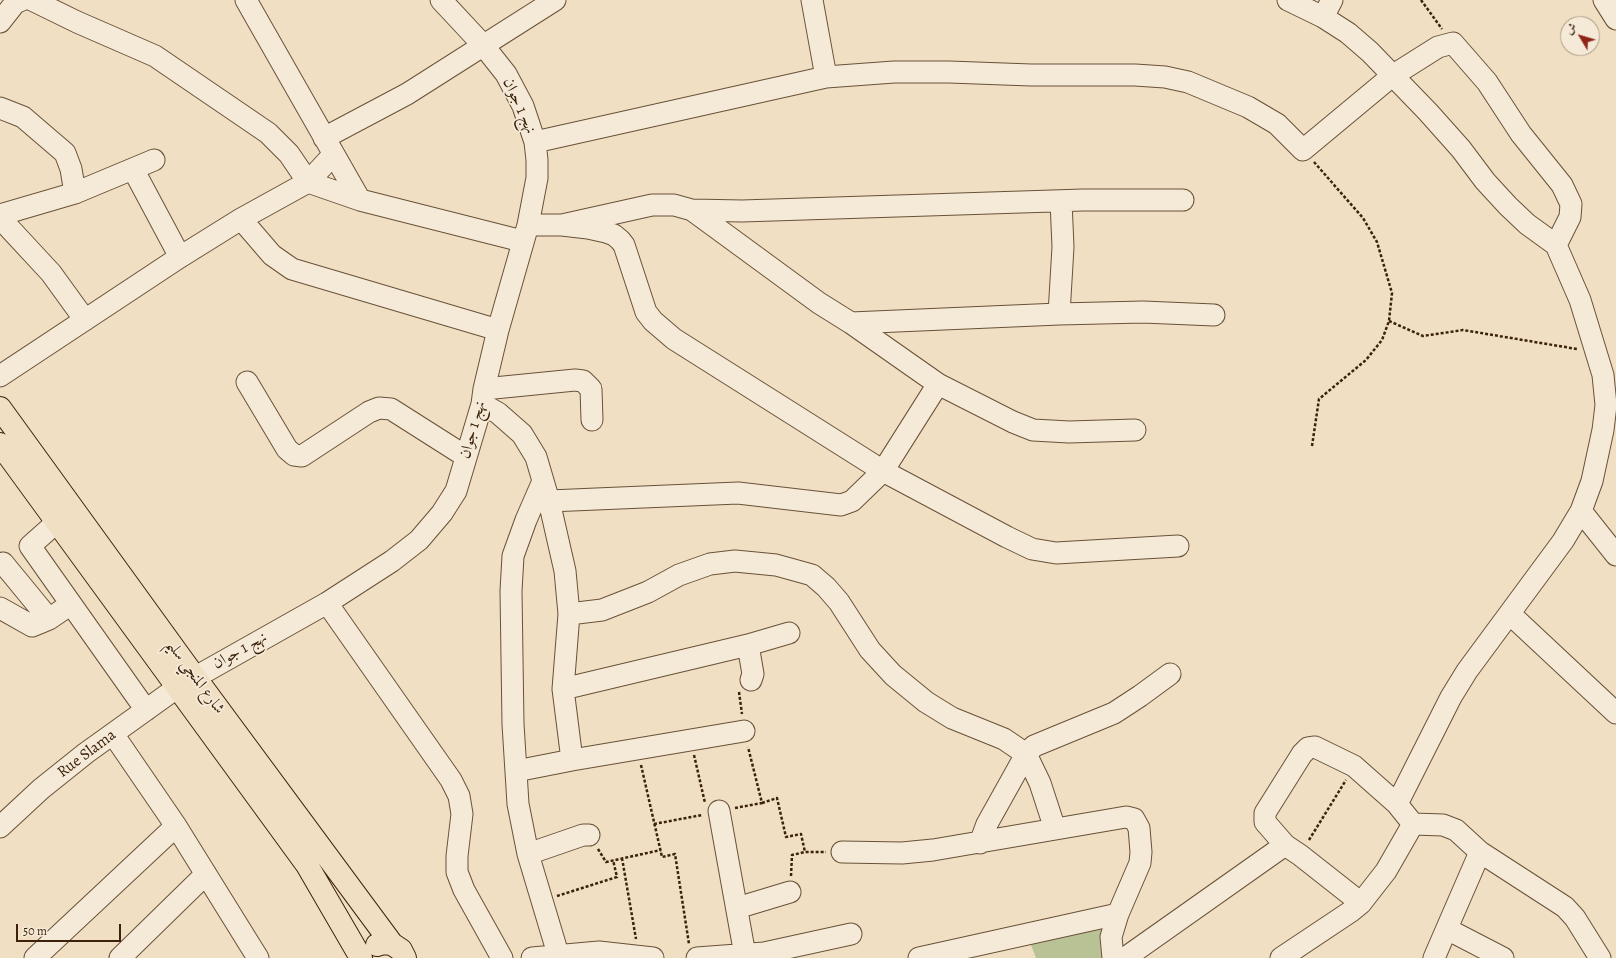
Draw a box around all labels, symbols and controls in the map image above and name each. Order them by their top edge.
north arrow [1560,16,1600,56]
text: ش [1562,20,1580,38]
street label: نهج 1 جوان [498,75,540,137]
street label: نهج 1 جوان [456,399,490,461]
street label: نهج 1 جوان [209,628,271,674]
street label: شارع المنجي سليم [162,636,228,718]
street label: Rue Slama [54,726,120,782]
scale bar [18,916,123,942]
text: 50 m [23,923,47,939]

